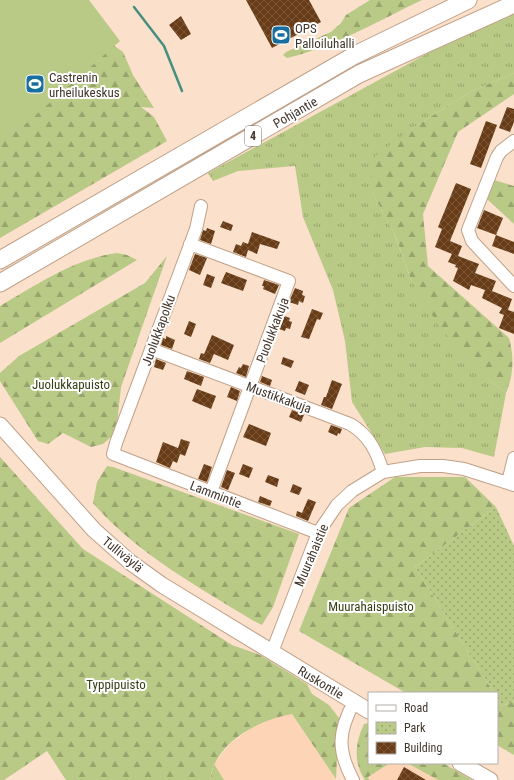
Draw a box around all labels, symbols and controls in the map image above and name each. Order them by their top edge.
place label: OPS Palloiluhalli [295,21,355,51]
sports icon: OPS Palloiluhalli [270,24,292,46]
place label: Castrenin urheilukeskus [49,70,120,100]
sports icon: Castrenin urheilukeskus [24,73,46,95]
street label: Pohjantie [271,94,320,131]
road number: 4 [245,126,261,146]
street label: Juolukkapolku [139,293,178,368]
street label: Puolukkakuja [253,296,292,365]
park label: Juolukkapuisto [32,377,110,392]
street label: Mustikkakuja [244,379,313,416]
street label: Lammintie [188,478,244,511]
street label: Muurahaistie [292,522,331,589]
street label: Tulliväylä [99,534,146,575]
park label: Muurahaispuisto [328,599,414,614]
street label: Ruskontie [295,663,346,702]
park label: Typpipuisto [86,677,146,692]
legend [368,692,498,764]
text: Road [404,701,428,715]
text: Park [404,721,426,735]
text: Building [404,741,442,755]

